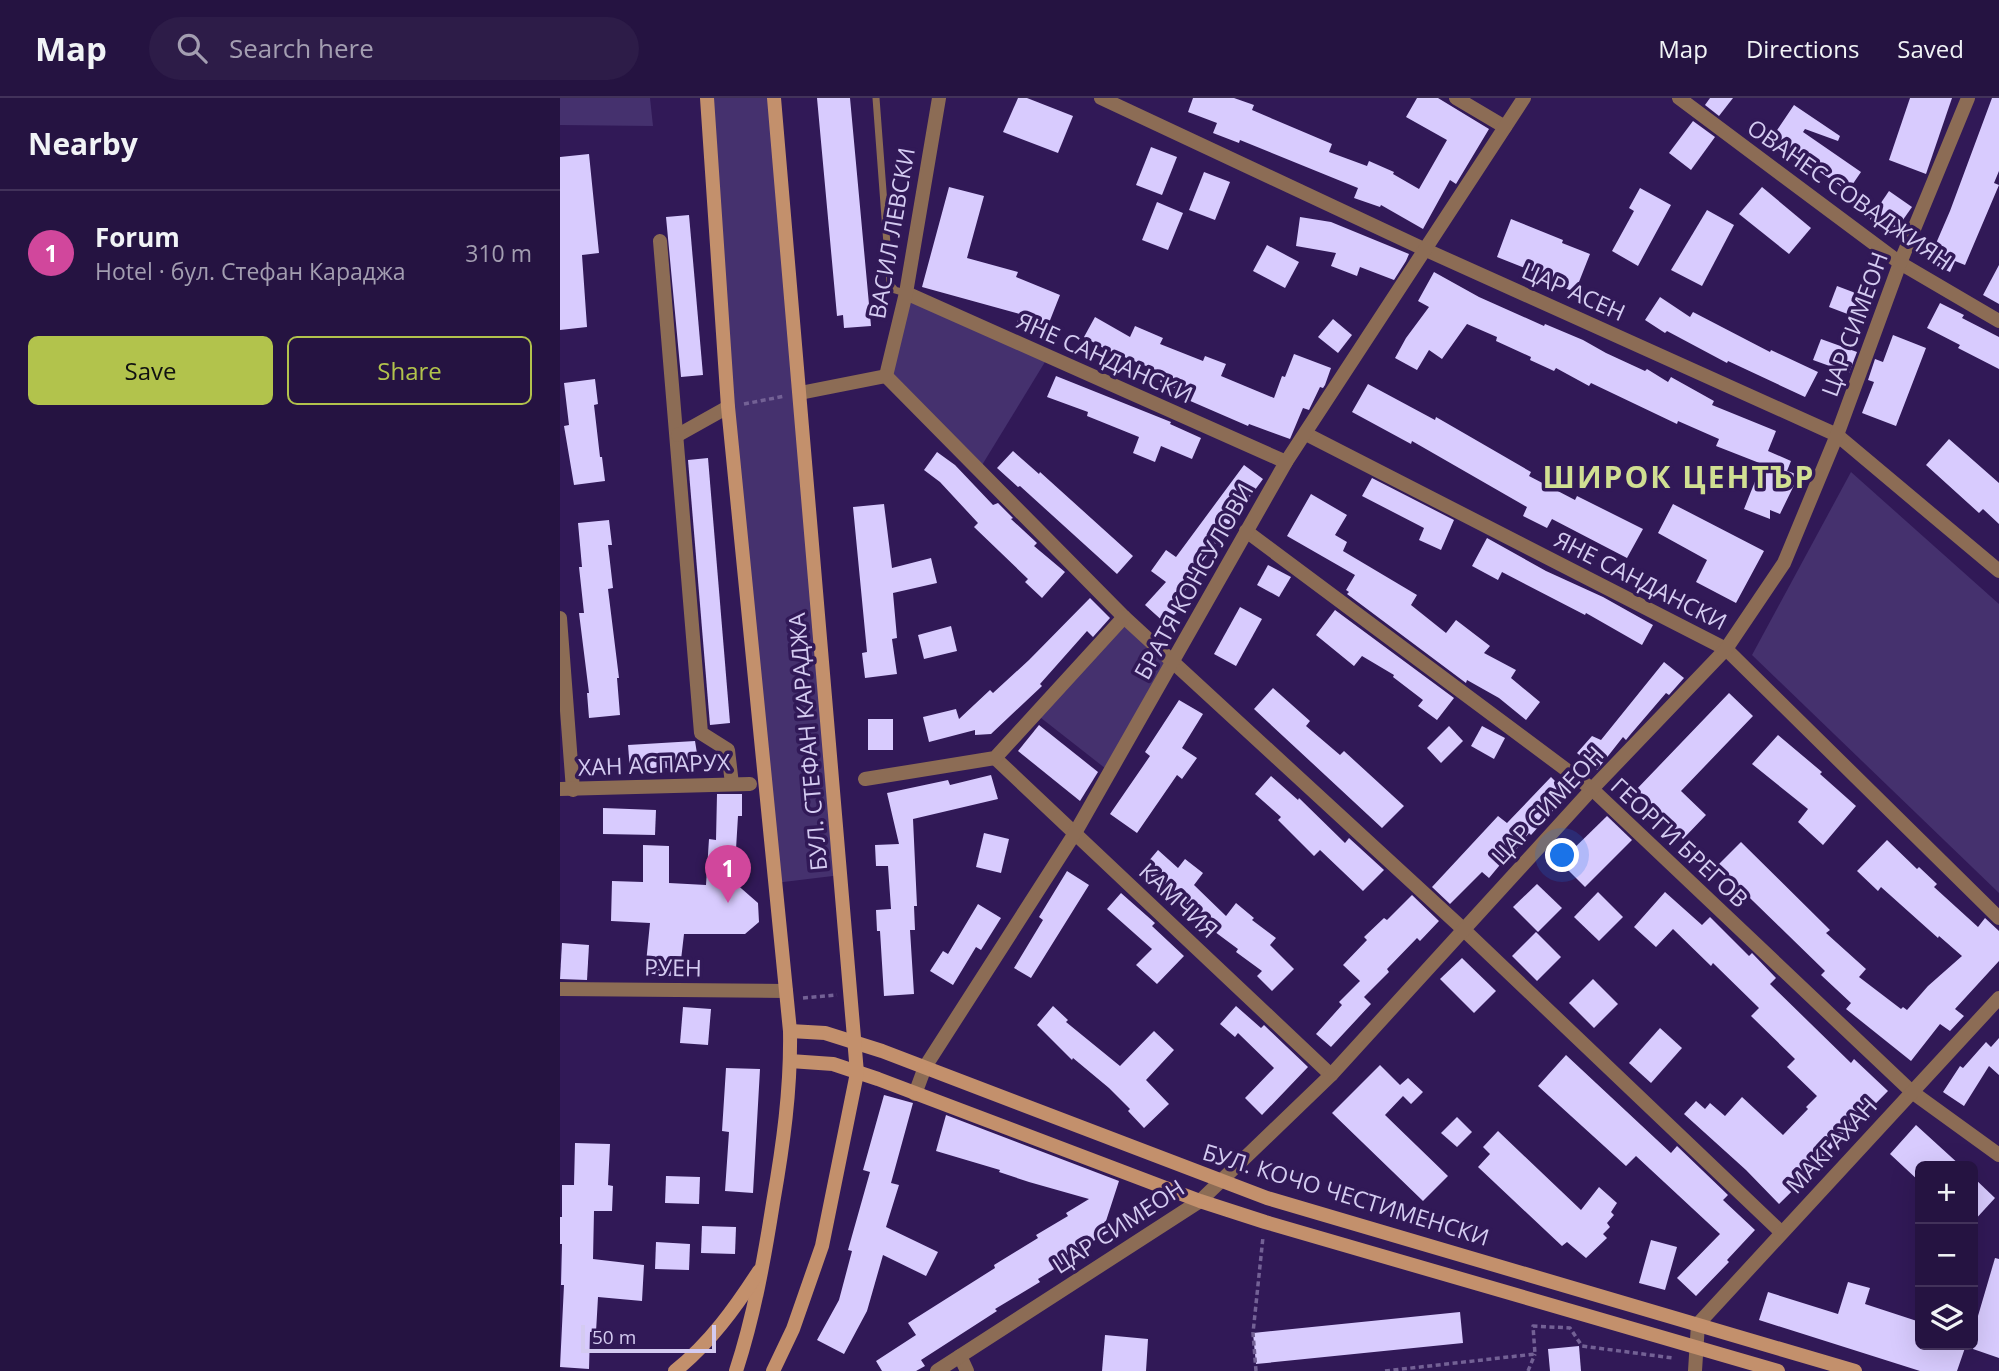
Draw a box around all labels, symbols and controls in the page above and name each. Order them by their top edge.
search box [149,17,639,80]
text: Map [35,26,107,71]
icon: search [173,29,211,67]
text: Search here [229,30,374,66]
text: Map [1658,32,1708,65]
text: Directions [1746,32,1859,65]
text: Saved [1897,32,1964,65]
street label: ОВАНЕС СОВАДЖИЯН [1741,111,1959,277]
text: Nearby [28,123,138,164]
street label: ВАСИЛ ЛЕВСКИ [860,145,922,321]
text: Forum [95,219,180,255]
text: 1 [44,237,58,269]
text: 310 m [465,237,532,269]
street label: ЦАР СИМЕОН [1813,247,1895,401]
street label: ЦАР АСЕН [1517,254,1631,328]
text: Hotel · бул. Стефан Караджа [95,255,406,287]
street label: ЯНЕ САНДАНСКИ [1012,304,1198,410]
button: Save [28,336,273,405]
button: Share [287,336,532,405]
district label: ШИРОК ЦЕНТЪР [1543,456,1815,497]
street label: БРАТЯ КОНСУЛОВИ [1126,477,1260,685]
street label: ЯНЕ САНДАНСКИ [1549,523,1733,637]
street label: БУЛ. СТЕФАН КАРАДЖА [780,611,834,872]
street label: ЦАР СИМЕОН [1484,739,1610,871]
street label: ХАН АСПАРУХ [577,745,731,783]
street label: ГЕОРГИ БРЕГОВ [1604,770,1756,914]
your location [1545,838,1579,872]
pin: 1 [705,845,751,903]
street label: КАМЧИЯ [1133,855,1225,945]
street label: РУЕН [644,950,702,984]
street label: МАКГАХАН [1778,1090,1884,1200]
street label: БУЛ. КОЧО ЧЕСТИМЕНСКИ [1199,1135,1493,1253]
map controls [1915,1161,1978,1350]
button: + [1915,1161,1978,1224]
street label: ЦАР СИМЕОН [1046,1171,1190,1281]
button: − [1915,1224,1978,1287]
button: layers [1915,1287,1978,1350]
scale bar [581,1322,716,1354]
text: 50 m [592,1324,636,1350]

